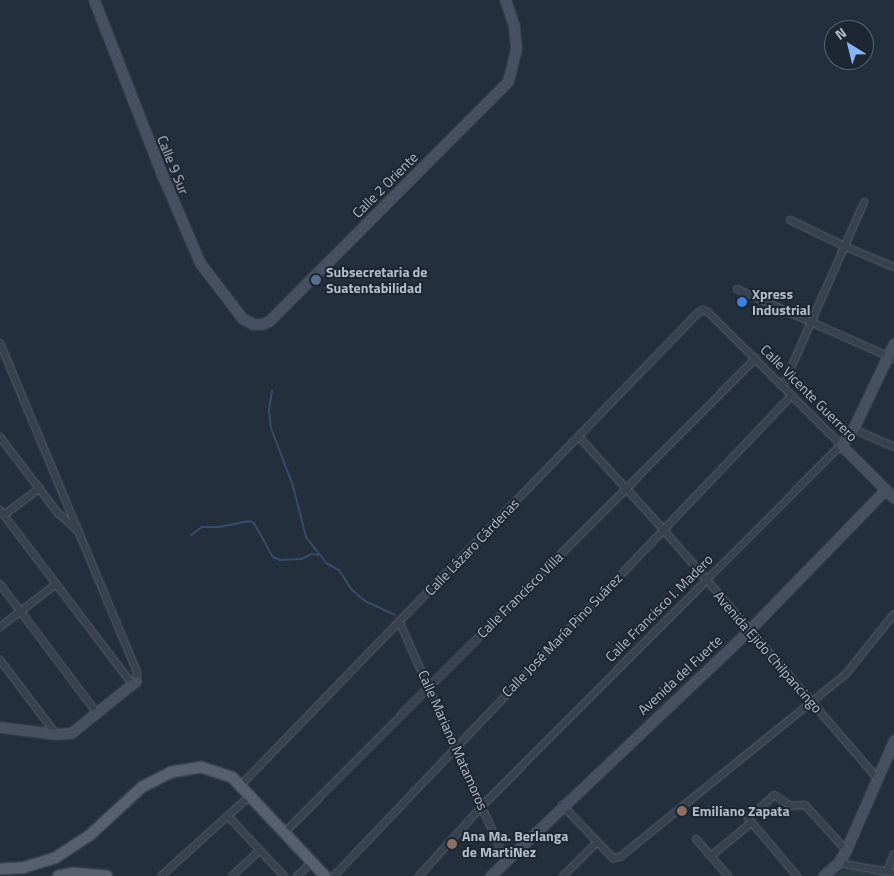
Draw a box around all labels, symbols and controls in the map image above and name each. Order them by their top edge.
north arrow [824,20,874,70]
text: N [830,22,851,45]
street label: Calle 9 Sur [154,133,192,197]
street label: Calle 2 Oriente [349,149,421,221]
place label: Subsecretaria de Suatentabilidad [326,264,427,296]
marker: Subsecretaria de Suatentabilidad [310,274,322,286]
place label: Xpress Industrial [752,286,811,318]
marker: Xpress Industrial [736,296,748,308]
street label: Calle Vicente Guerrero [757,341,861,445]
street label: Calle Lázaro Cárdenas [421,495,523,599]
street label: Calle Francisco Villa [474,549,566,641]
street label: Calle Francisco I. Madero [602,551,716,665]
street label: Calle José María Pino Suárez [498,570,626,700]
street label: Avenida Ejido Chilpancingo [710,588,826,716]
street label: Avenida del Fuerte [634,632,726,718]
street label: Calle Mariano Matamoros [415,667,491,813]
place label: Emiliano Zapata [692,803,790,819]
marker: Emiliano Zapata [676,805,688,817]
place label: Ana Ma. Berlanga de MartiNez [462,828,568,860]
marker: Ana Ma. Berlanga de MartiNez [446,838,458,850]

